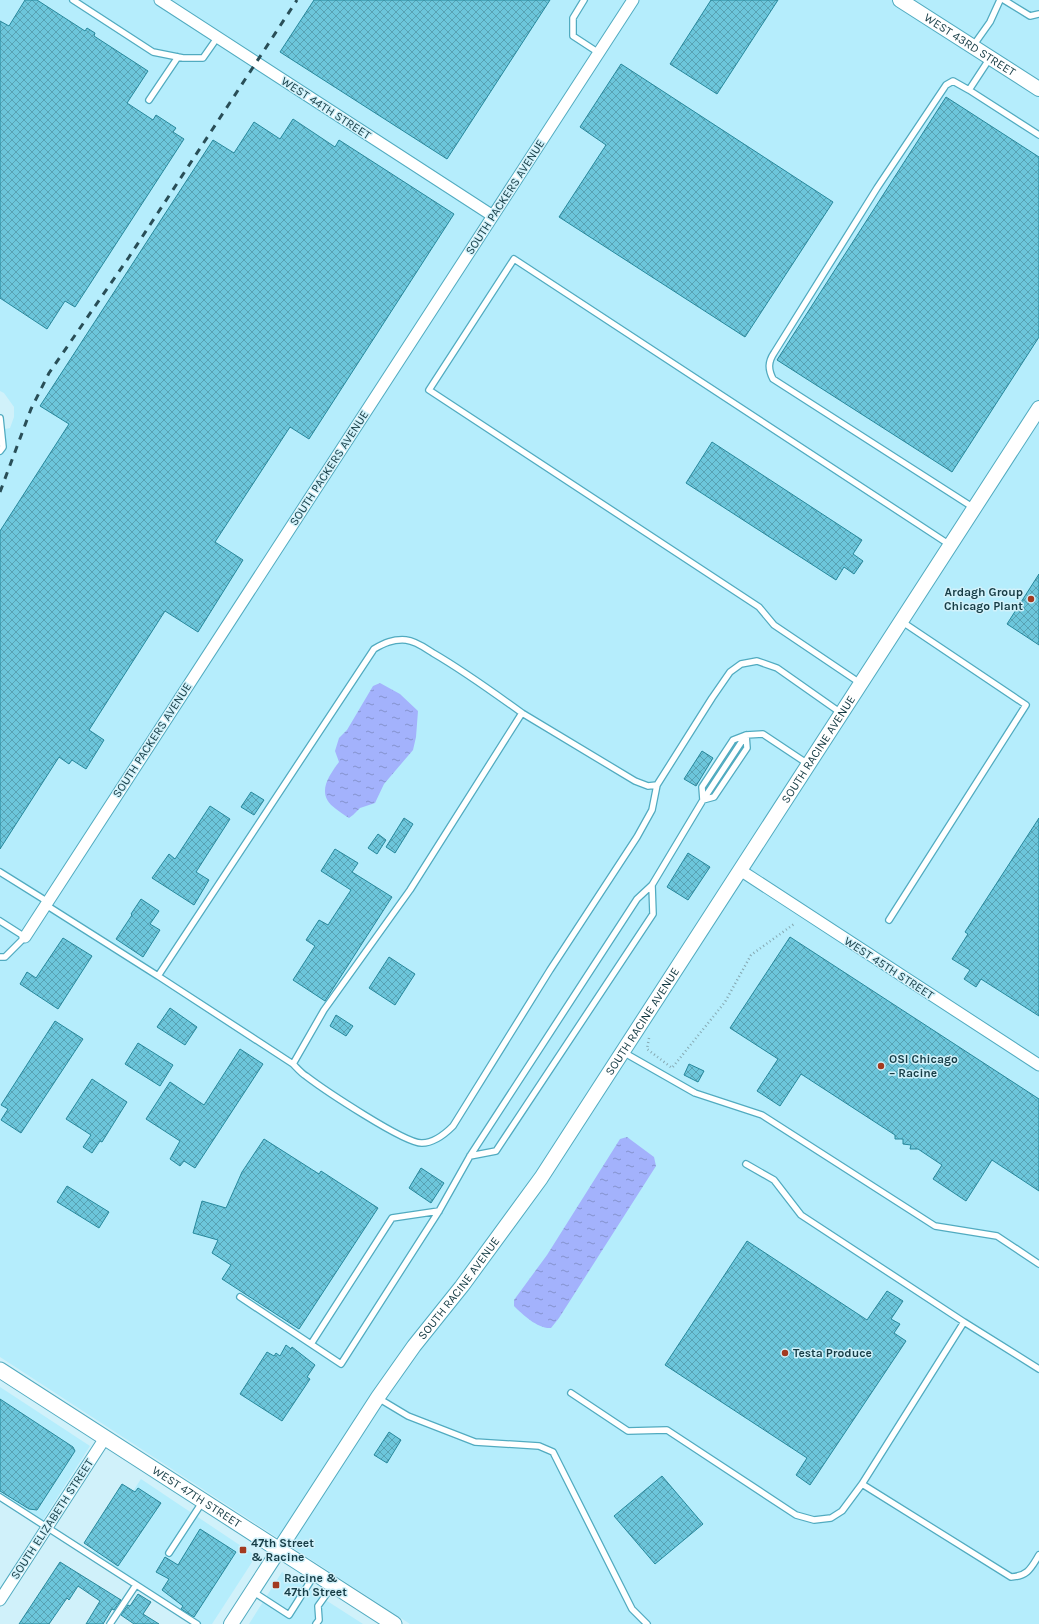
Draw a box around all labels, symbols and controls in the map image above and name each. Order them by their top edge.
street label: WEST 43RD STREET [922,10,1018,79]
street label: WEST 44TH STREET [279,74,373,142]
street label: SOUTH PACKERS AVENUE [463,137,547,257]
street label: SOUTH PACKERS AVENUE [287,408,371,528]
place label: Ardagh Group Chicago Plant [944,585,1023,613]
marker: Ardagh Group Chicago Plant [1026,594,1036,604]
street label: SOUTH PACKERS AVENUE [110,680,194,800]
street label: SOUTH RACINE AVENUE [778,693,858,806]
street label: WEST 45TH STREET [842,934,936,1002]
street label: SOUTH RACINE AVENUE [602,965,682,1078]
place label: OSI Chicago – Racine [889,1052,958,1080]
marker: OSI Chicago – Racine [876,1061,886,1071]
street label: SOUTH RACINE AVENUE [415,1234,503,1342]
place label: Testa Produce [793,1346,872,1360]
marker: Testa Produce [780,1348,790,1358]
street label: SOUTH ELIZABETH STREET [8,1456,96,1582]
street label: WEST 47TH STREET [150,1463,244,1531]
place label: 47th Street & Racine [251,1536,314,1564]
marker: 47th Street & Racine [238,1545,248,1555]
place label: Racine & 47th Street [284,1571,347,1599]
marker: Racine & 47th Street [271,1580,281,1590]

